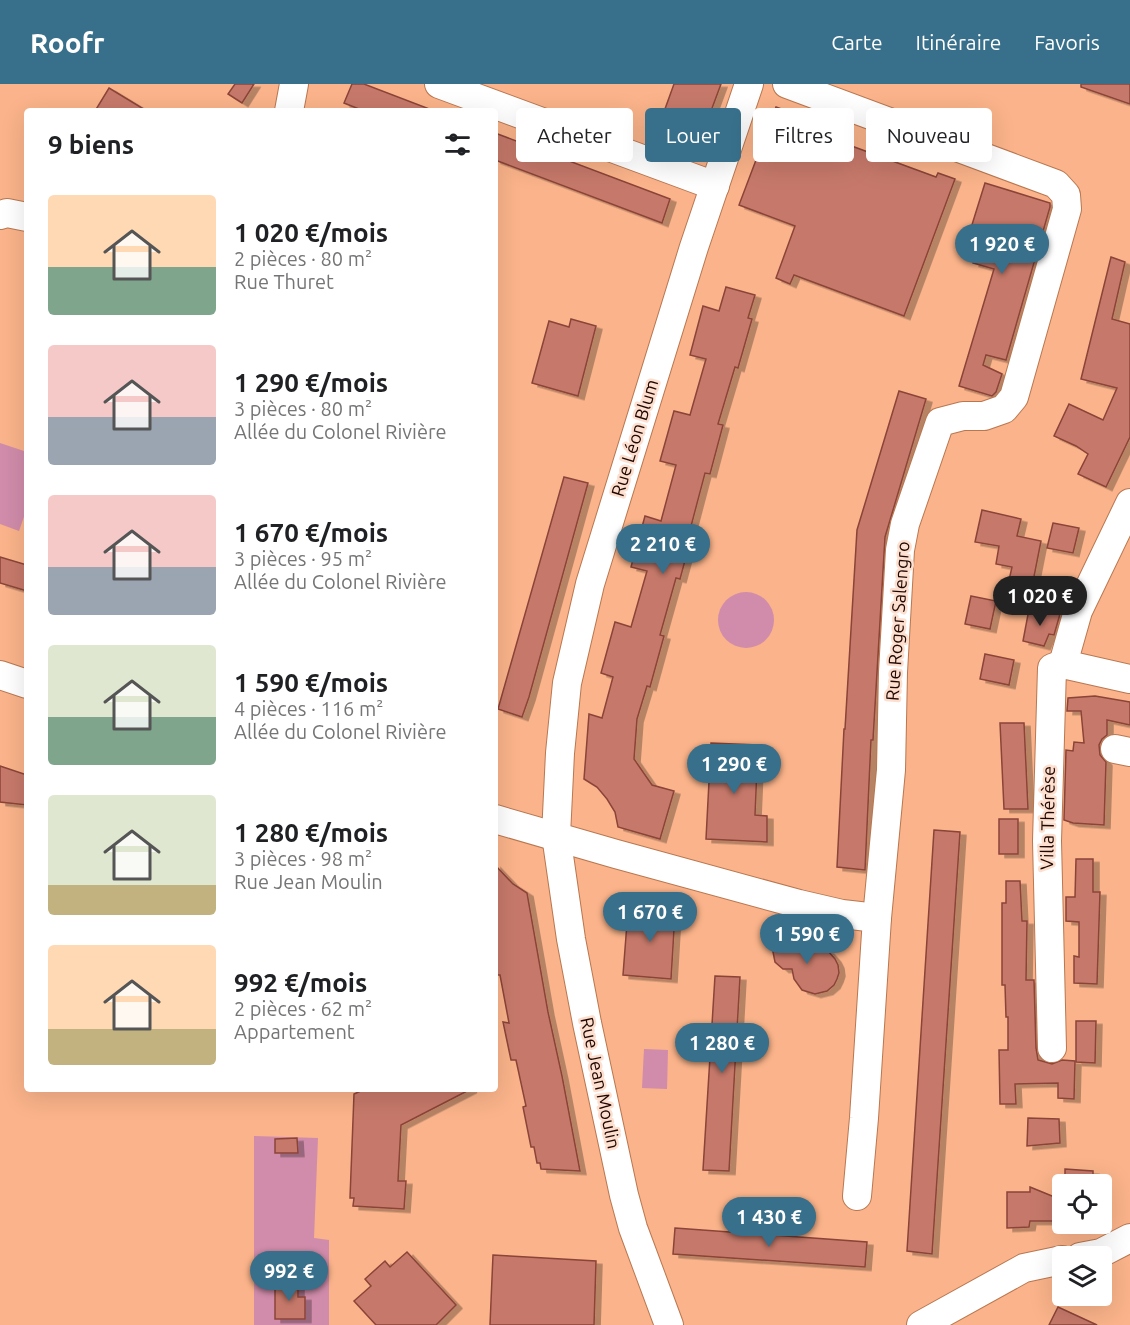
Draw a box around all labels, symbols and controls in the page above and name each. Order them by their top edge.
text: Roofr [30,27,105,58]
text: Carte [831,30,883,54]
text: Itinéraire [916,30,1001,54]
text: Favoris [1034,30,1100,54]
chip: Acheter [516,108,633,162]
chip: Louer [645,108,741,162]
chip: Filtres [753,108,854,162]
chip: Nouveau [866,108,992,162]
icon: filters [441,128,474,161]
text: 9 biens [48,130,134,159]
text: 1 020 €/mois [234,218,388,247]
icon: home [96,219,168,291]
pin: 1 920 € [947,224,1057,275]
text: 1 920 € [969,232,1035,255]
text: 2 pièces · 80 m² [234,247,372,270]
text: Rue Thuret [234,270,334,293]
text: 1 290 €/mois [234,368,388,397]
icon: home [96,369,168,441]
street label: Rue Léon Blum [607,377,661,499]
text: 3 pièces · 80 m² [234,397,372,420]
text: Allée du Colonel Rivière [234,420,447,443]
text: 1 670 €/mois [234,518,388,547]
icon: home [96,519,168,591]
pin: 2 210 € [608,524,718,575]
text: 2 210 € [630,532,696,555]
street label: Rue Roger Salengro [881,541,913,701]
text: 3 pièces · 95 m² [234,547,372,570]
text: Allée du Colonel Rivière [234,570,447,593]
pin: 1 020 € [985,576,1095,627]
text: 1 020 € [1007,584,1073,607]
text: 1 590 €/mois [234,668,388,697]
icon: home [96,669,168,741]
text: 4 pièces · 116 m² [234,697,383,720]
text: Allée du Colonel Rivière [234,720,447,743]
pin: 1 290 € [679,744,789,795]
text: 1 290 € [701,752,767,775]
street label: Villa Thérèse [1036,766,1058,870]
text: 1 280 €/mois [234,818,388,847]
icon: home [96,819,168,891]
text: 3 pièces · 98 m² [234,847,372,870]
text: Rue Jean Moulin [234,870,383,893]
pin: 1 670 € [595,892,705,943]
text: 1 670 € [617,900,683,923]
pin: 1 590 € [752,914,862,965]
text: 1 590 € [774,922,840,945]
text: 992 €/mois [234,968,367,997]
icon: home [96,969,168,1041]
text: 2 pièces · 62 m² [234,997,372,1020]
street label: Rue Jean Moulin [577,1015,625,1150]
text: Appartement [234,1020,355,1043]
pin: 1 280 € [667,1023,777,1074]
text: 1 280 € [689,1031,755,1054]
map controls [1052,1174,1112,1306]
button: locate [1052,1174,1112,1234]
pin: 1 430 € [714,1197,824,1248]
text: 1 430 € [736,1205,802,1228]
button: layers [1052,1246,1112,1306]
pin: 992 € [247,1251,331,1302]
text: 992 € [264,1259,314,1282]

